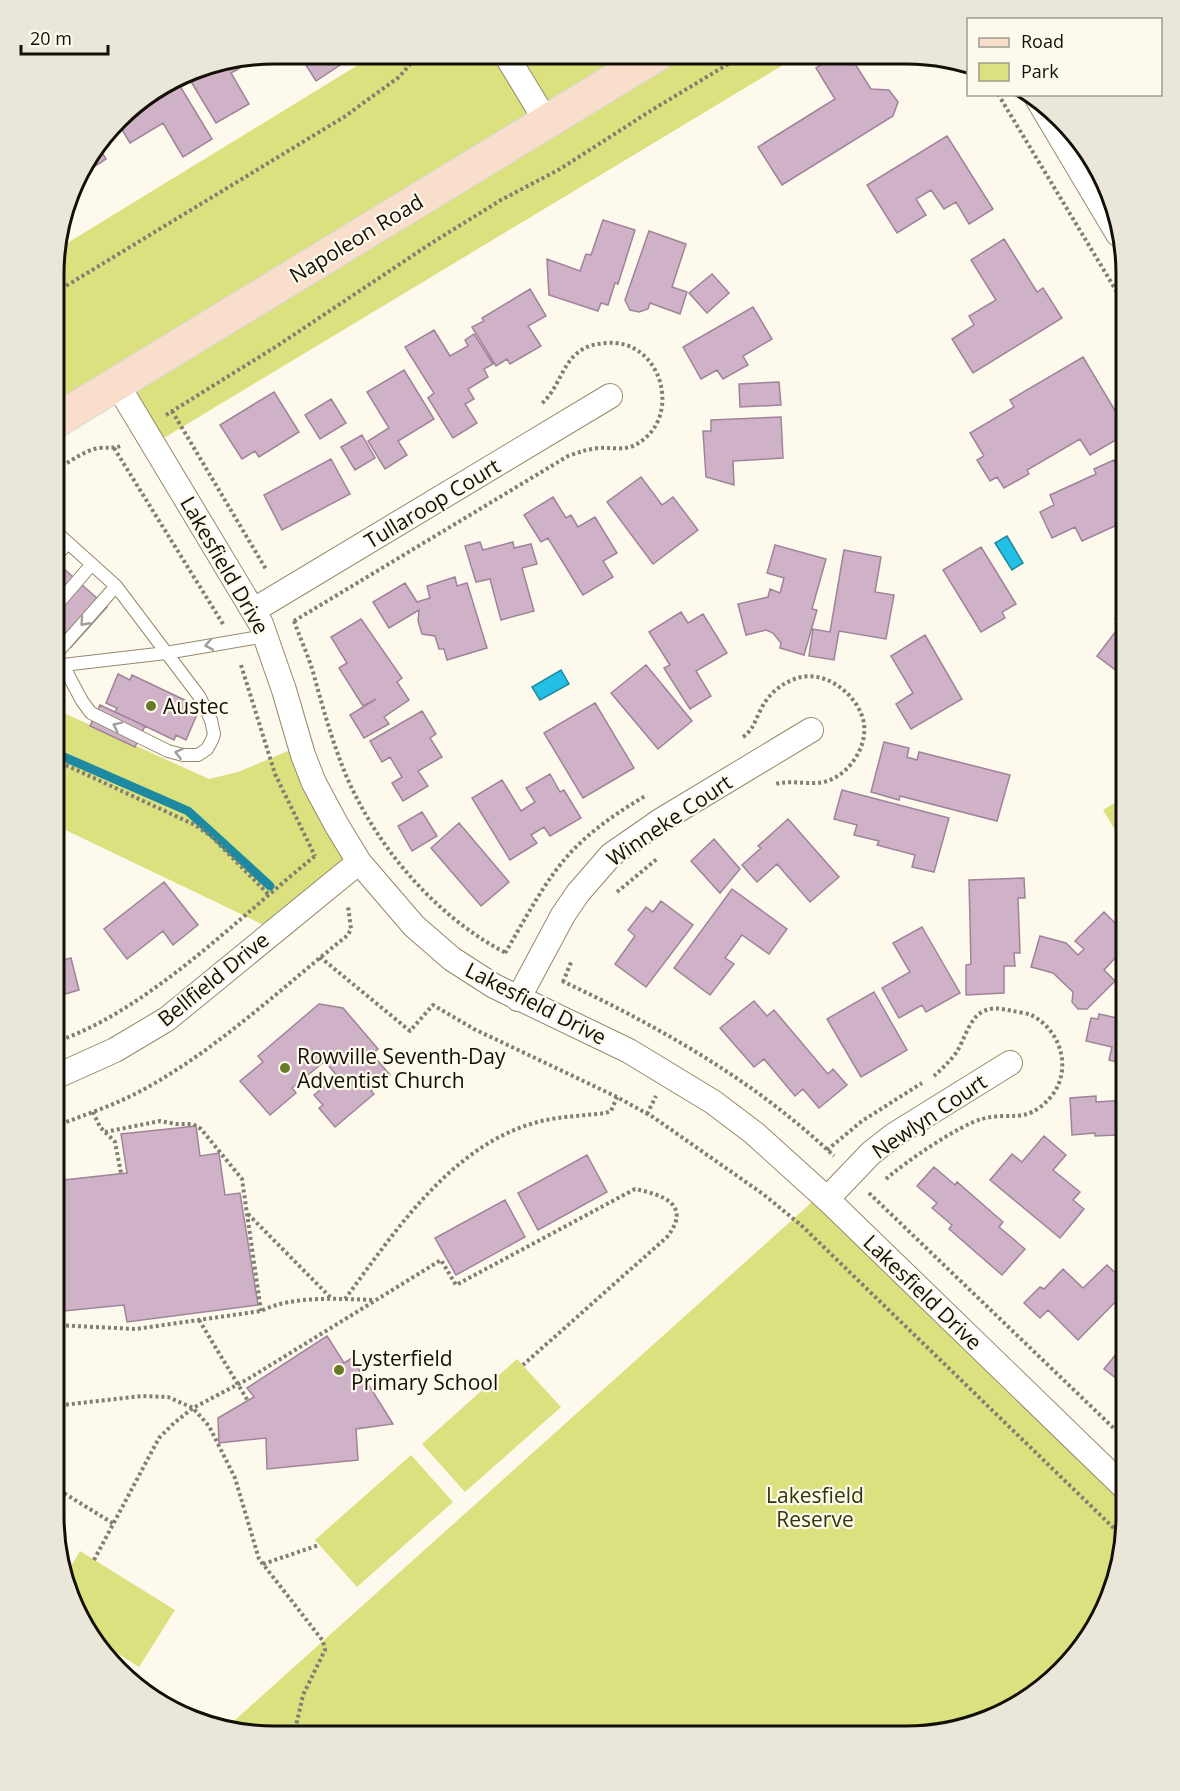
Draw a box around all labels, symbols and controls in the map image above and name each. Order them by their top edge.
scale bar [21,18,108,56]
legend [967,18,1162,96]
text: 20 m [30,26,72,50]
text: Road [1021,29,1064,53]
text: Park [1021,59,1059,83]
street label: Napoleon Road [284,187,428,289]
street label: Tullaroop Court [359,451,505,555]
street label: Lakesfield Drive [174,491,276,639]
one-way arrow [80,616,91,626]
one-way arrow [204,639,213,651]
place label: Austec [163,692,229,720]
marker: Austec [144,699,158,713]
one-way arrow [112,721,123,733]
one-way arrow [175,748,185,761]
street label: Winneke Court [601,768,737,872]
street label: Bellfield Drive [152,926,274,1032]
street label: Lakesfield Drive [461,955,611,1051]
place label: Rowville Seventh-Day Adventist Church [297,1042,506,1094]
marker: Rowville Seventh-Day Adventist Church [278,1061,292,1075]
street label: Newlyn Court [866,1067,992,1165]
street label: Lakesfield Drive [858,1228,988,1356]
place label: Lysterfield Primary School [351,1344,498,1396]
marker: Lysterfield Primary School [332,1363,346,1377]
park label: Lakesfield Reserve [766,1481,864,1533]

